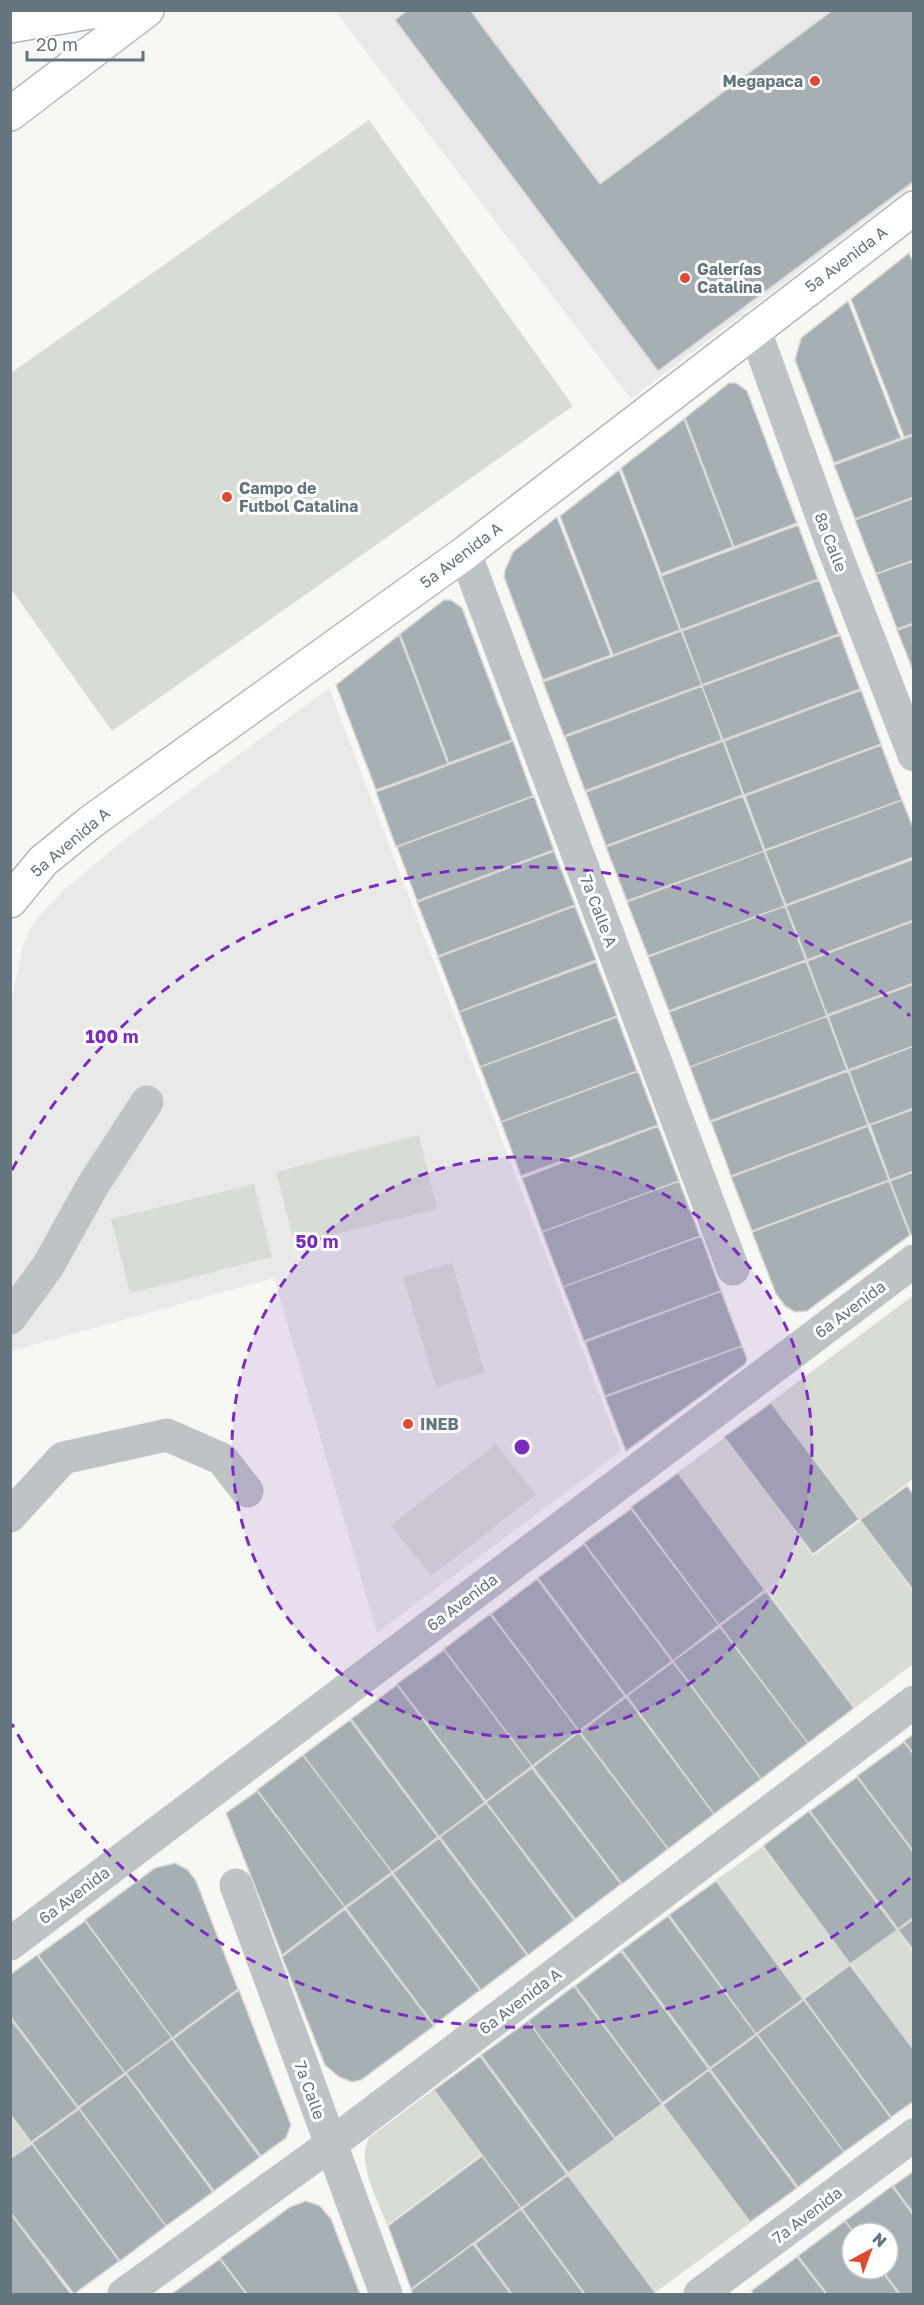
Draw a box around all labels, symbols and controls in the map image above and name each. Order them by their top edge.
scale bar [27,24,142,62]
text: 20 m [36,33,78,55]
place label: Megapaca [723,71,803,91]
marker: Megapaca [808,74,822,88]
street label: 5a Avenida A [801,221,891,296]
place label: Galerías Catalina [697,259,762,297]
marker: Galerías Catalina [678,271,692,285]
place label: Campo de Futbol Catalina [239,478,358,516]
marker: Campo de Futbol Catalina [220,490,234,504]
street label: 8a Calle [811,509,851,575]
street label: 5a Avenida A [416,517,506,592]
street label: 5a Avenida A [26,803,114,881]
street label: 7a Calle A [576,872,622,950]
text: 100 m [86,1025,138,1047]
text: 50 m [296,1230,338,1252]
street label: 6a Avenida [811,1276,889,1342]
place label: INEB [420,1414,459,1434]
marker: INEB [401,1417,415,1431]
centre of rings [512,1437,532,1457]
street label: 6a Avenida [423,1569,501,1635]
street label: 6a Avenida [35,1862,113,1928]
street label: 6a Avenida A [475,1963,565,2039]
street label: 7a Calle [290,2058,330,2122]
street label: 7a Avenida [768,2182,846,2248]
north arrow [840,2221,900,2281]
text: N [869,2228,891,2251]

